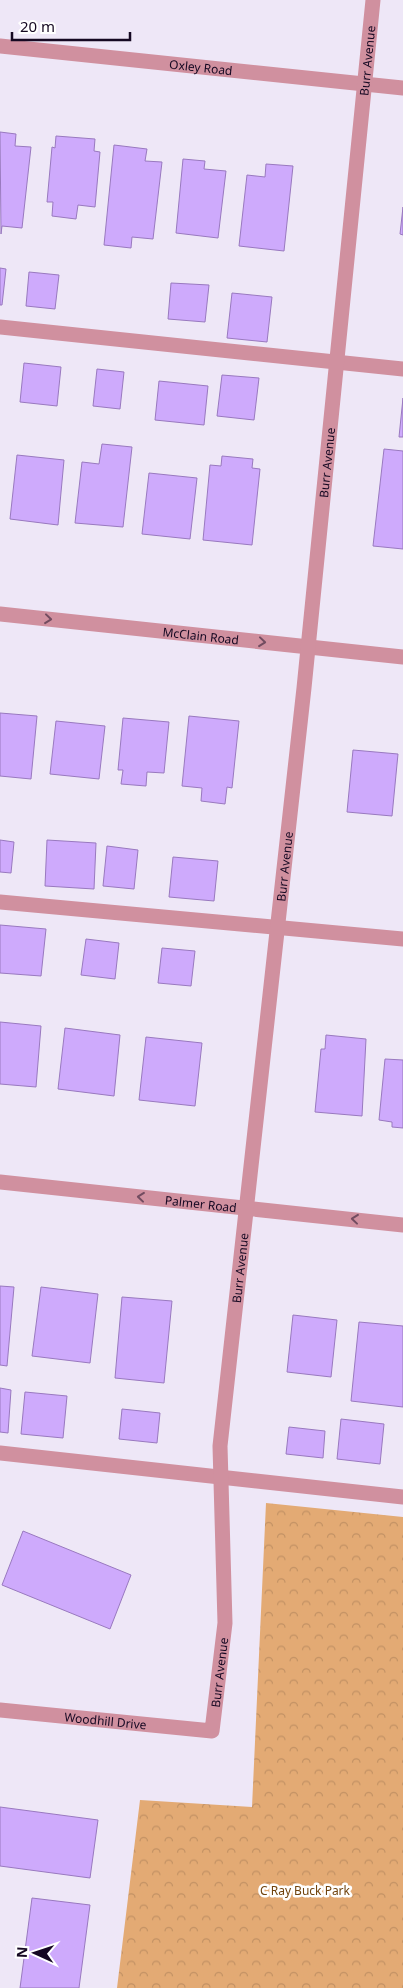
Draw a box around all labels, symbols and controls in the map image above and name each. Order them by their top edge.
scale bar [12,10,130,42]
text: 20 m [20,16,55,36]
street label: Burr Avenue [355,25,379,97]
street label: Oxley Road [168,55,233,79]
street label: Burr Avenue [315,427,339,499]
one-way arrow [45,613,53,624]
street label: McClain Road [162,623,240,648]
one-way arrow [259,636,267,647]
street label: Burr Avenue [272,830,297,902]
street label: Palmer Road [164,1191,238,1216]
one-way arrow [136,1192,144,1203]
one-way arrow [350,1214,358,1225]
street label: Burr Avenue [227,1232,252,1304]
street label: Burr Avenue [206,1636,232,1708]
street label: Woodhill Drive [64,1708,148,1733]
park label: C Ray Buck Park [260,1882,351,1899]
north arrow [10,1928,60,1978]
text: N [12,1946,31,1958]

